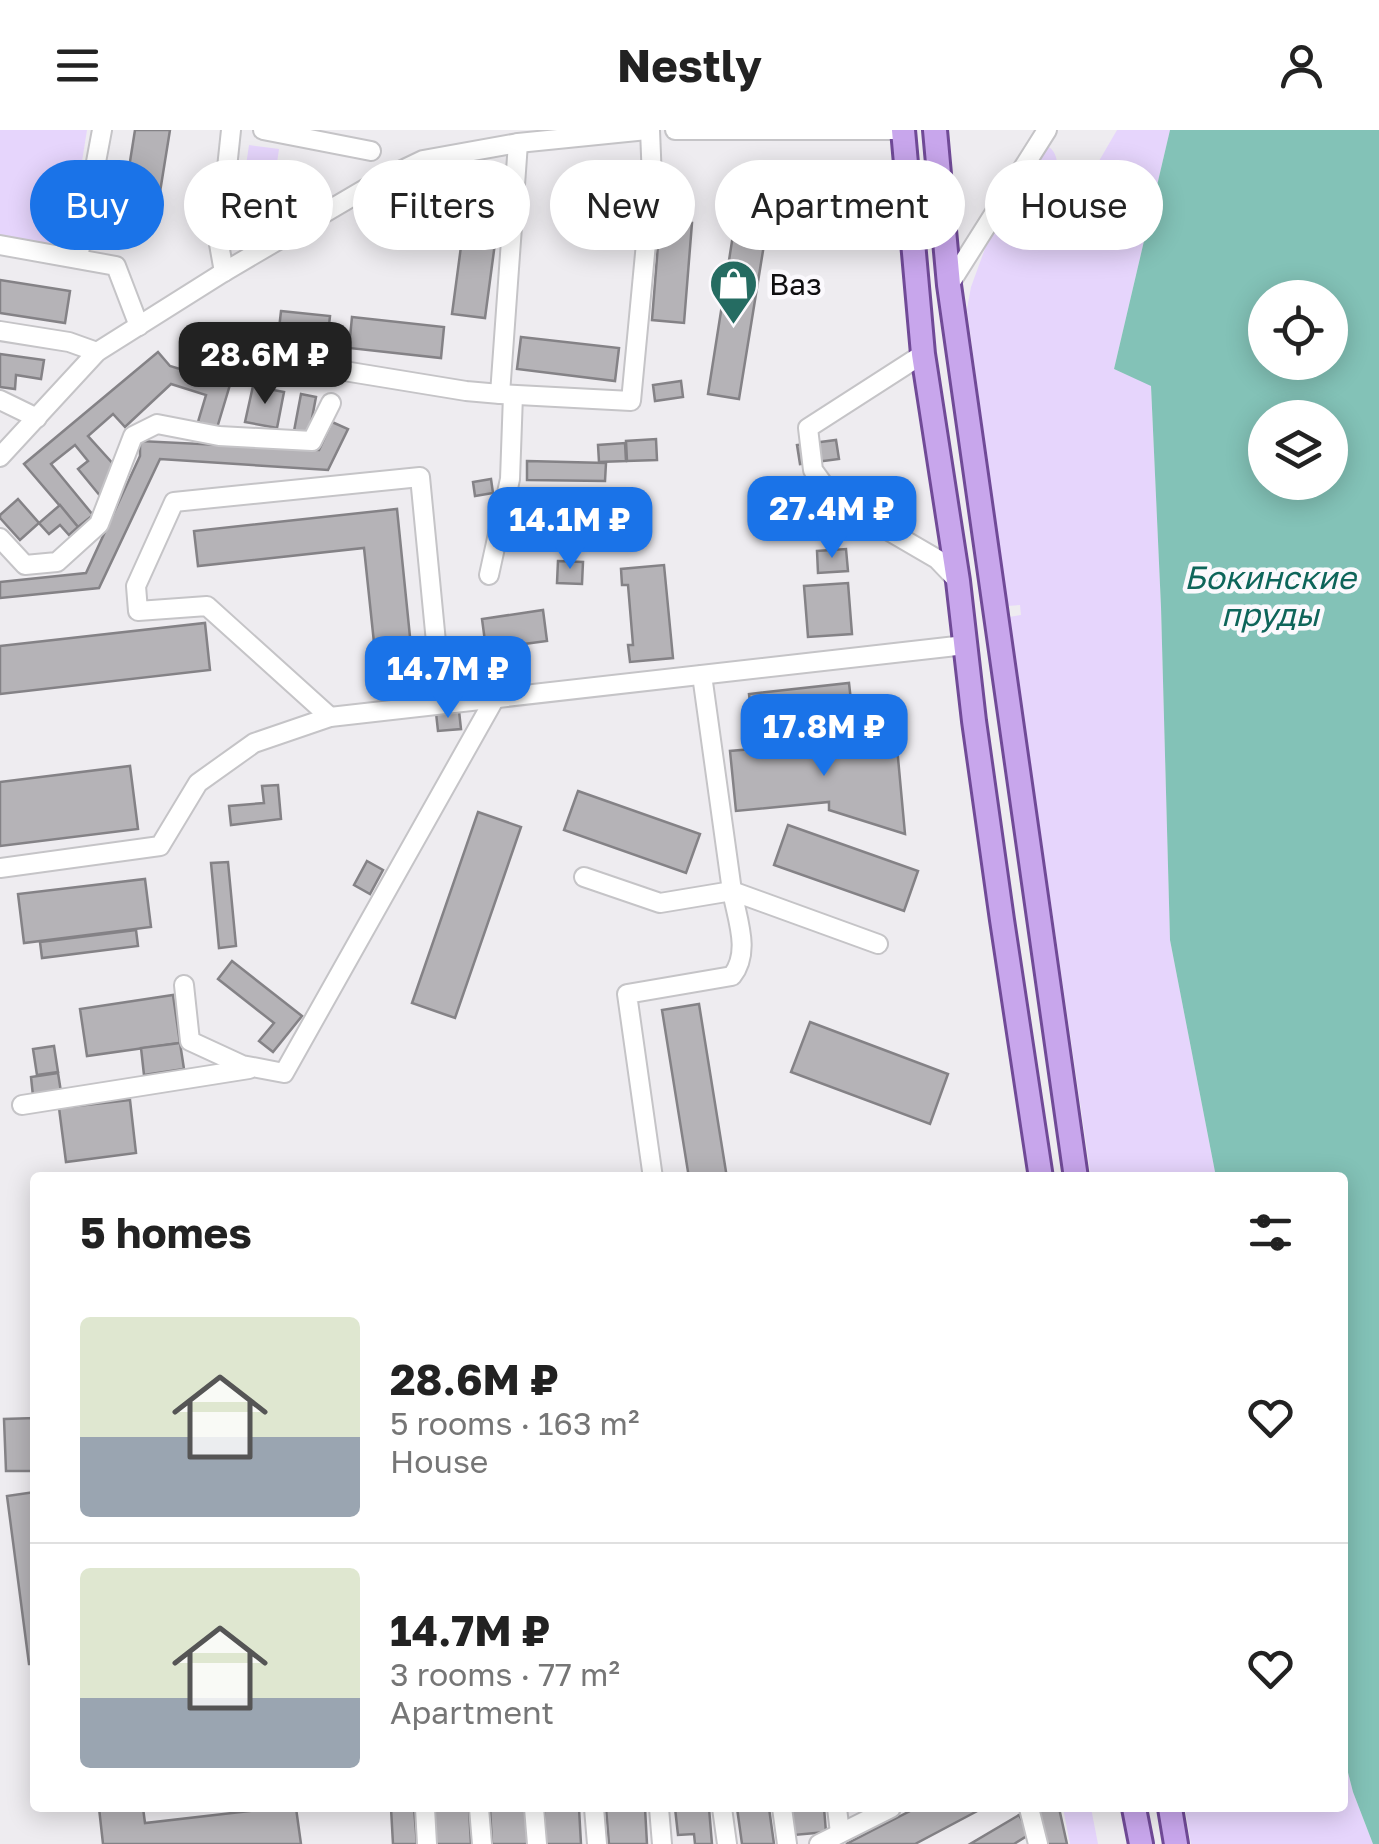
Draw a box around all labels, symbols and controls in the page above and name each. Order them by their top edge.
icon: menu [50,38,105,93]
text: Nestly [617,38,762,92]
icon: person [1274,38,1329,93]
chip: Buy [30,160,164,250]
chip: Rent [184,160,333,250]
chip: Filters [353,160,530,250]
chip: New [550,160,695,250]
chip: Apartment [715,160,965,250]
chip: House [985,160,1163,250]
shop icon: Ваз [708,258,760,326]
place label: Ваз [769,266,822,302]
map controls [1248,280,1348,500]
button: locate [1248,280,1348,380]
pin: 28.6M ₽ [173,322,357,407]
text: 28.6M ₽ [201,335,329,373]
button: layers [1248,400,1348,500]
pin: 27.4M ₽ [740,476,924,561]
pin: 14.1M ₽ [478,487,662,572]
text: 27.4M ₽ [769,489,895,527]
text: 14.1M ₽ [509,500,631,538]
water label: Бокинские пруды [1184,558,1358,633]
pin: 14.7M ₽ [356,636,540,721]
text: 14.7M ₽ [387,649,509,687]
pin: 17.8M ₽ [732,694,916,779]
text: 17.8M ₽ [763,707,885,745]
icon: filters [1243,1205,1298,1260]
text: 5 homes [80,1207,252,1257]
text: 28.6M ₽ [390,1354,559,1404]
icon: home [160,1357,280,1477]
icon: heart [1243,1390,1298,1445]
text: 5 rooms · 163 m² [390,1404,639,1442]
text: House [390,1442,488,1480]
text: 14.7M ₽ [390,1605,550,1655]
icon: home [160,1608,280,1728]
icon: heart [1243,1641,1298,1696]
text: 3 rooms · 77 m² [390,1655,620,1693]
text: Apartment [390,1693,554,1731]

